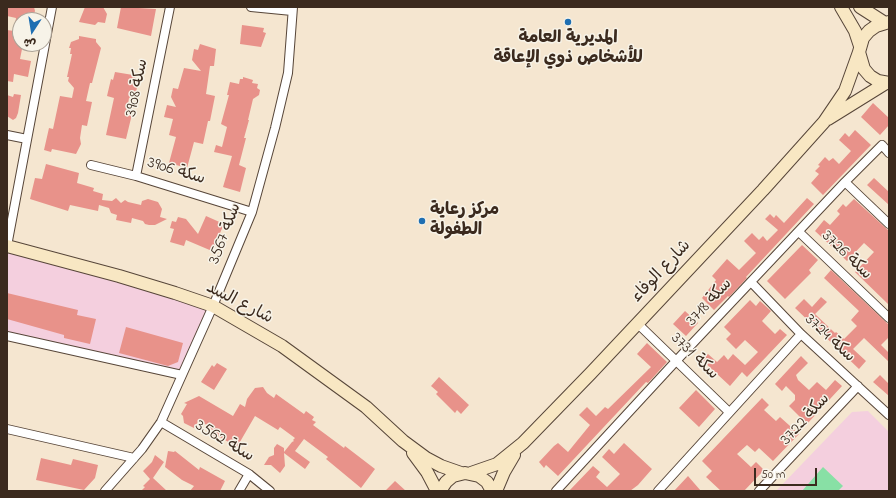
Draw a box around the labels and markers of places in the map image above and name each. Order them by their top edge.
marker: المديرية العامة للأشخاص ذوي الإعاقة [563,17,573,27]
place label: المديرية العامة للأشخاص ذوي الإعاقة [493,29,643,69]
place label: مركز رعاية الطفولة [430,201,499,241]
marker: مركز رعاية الطفولة [417,216,427,226]

